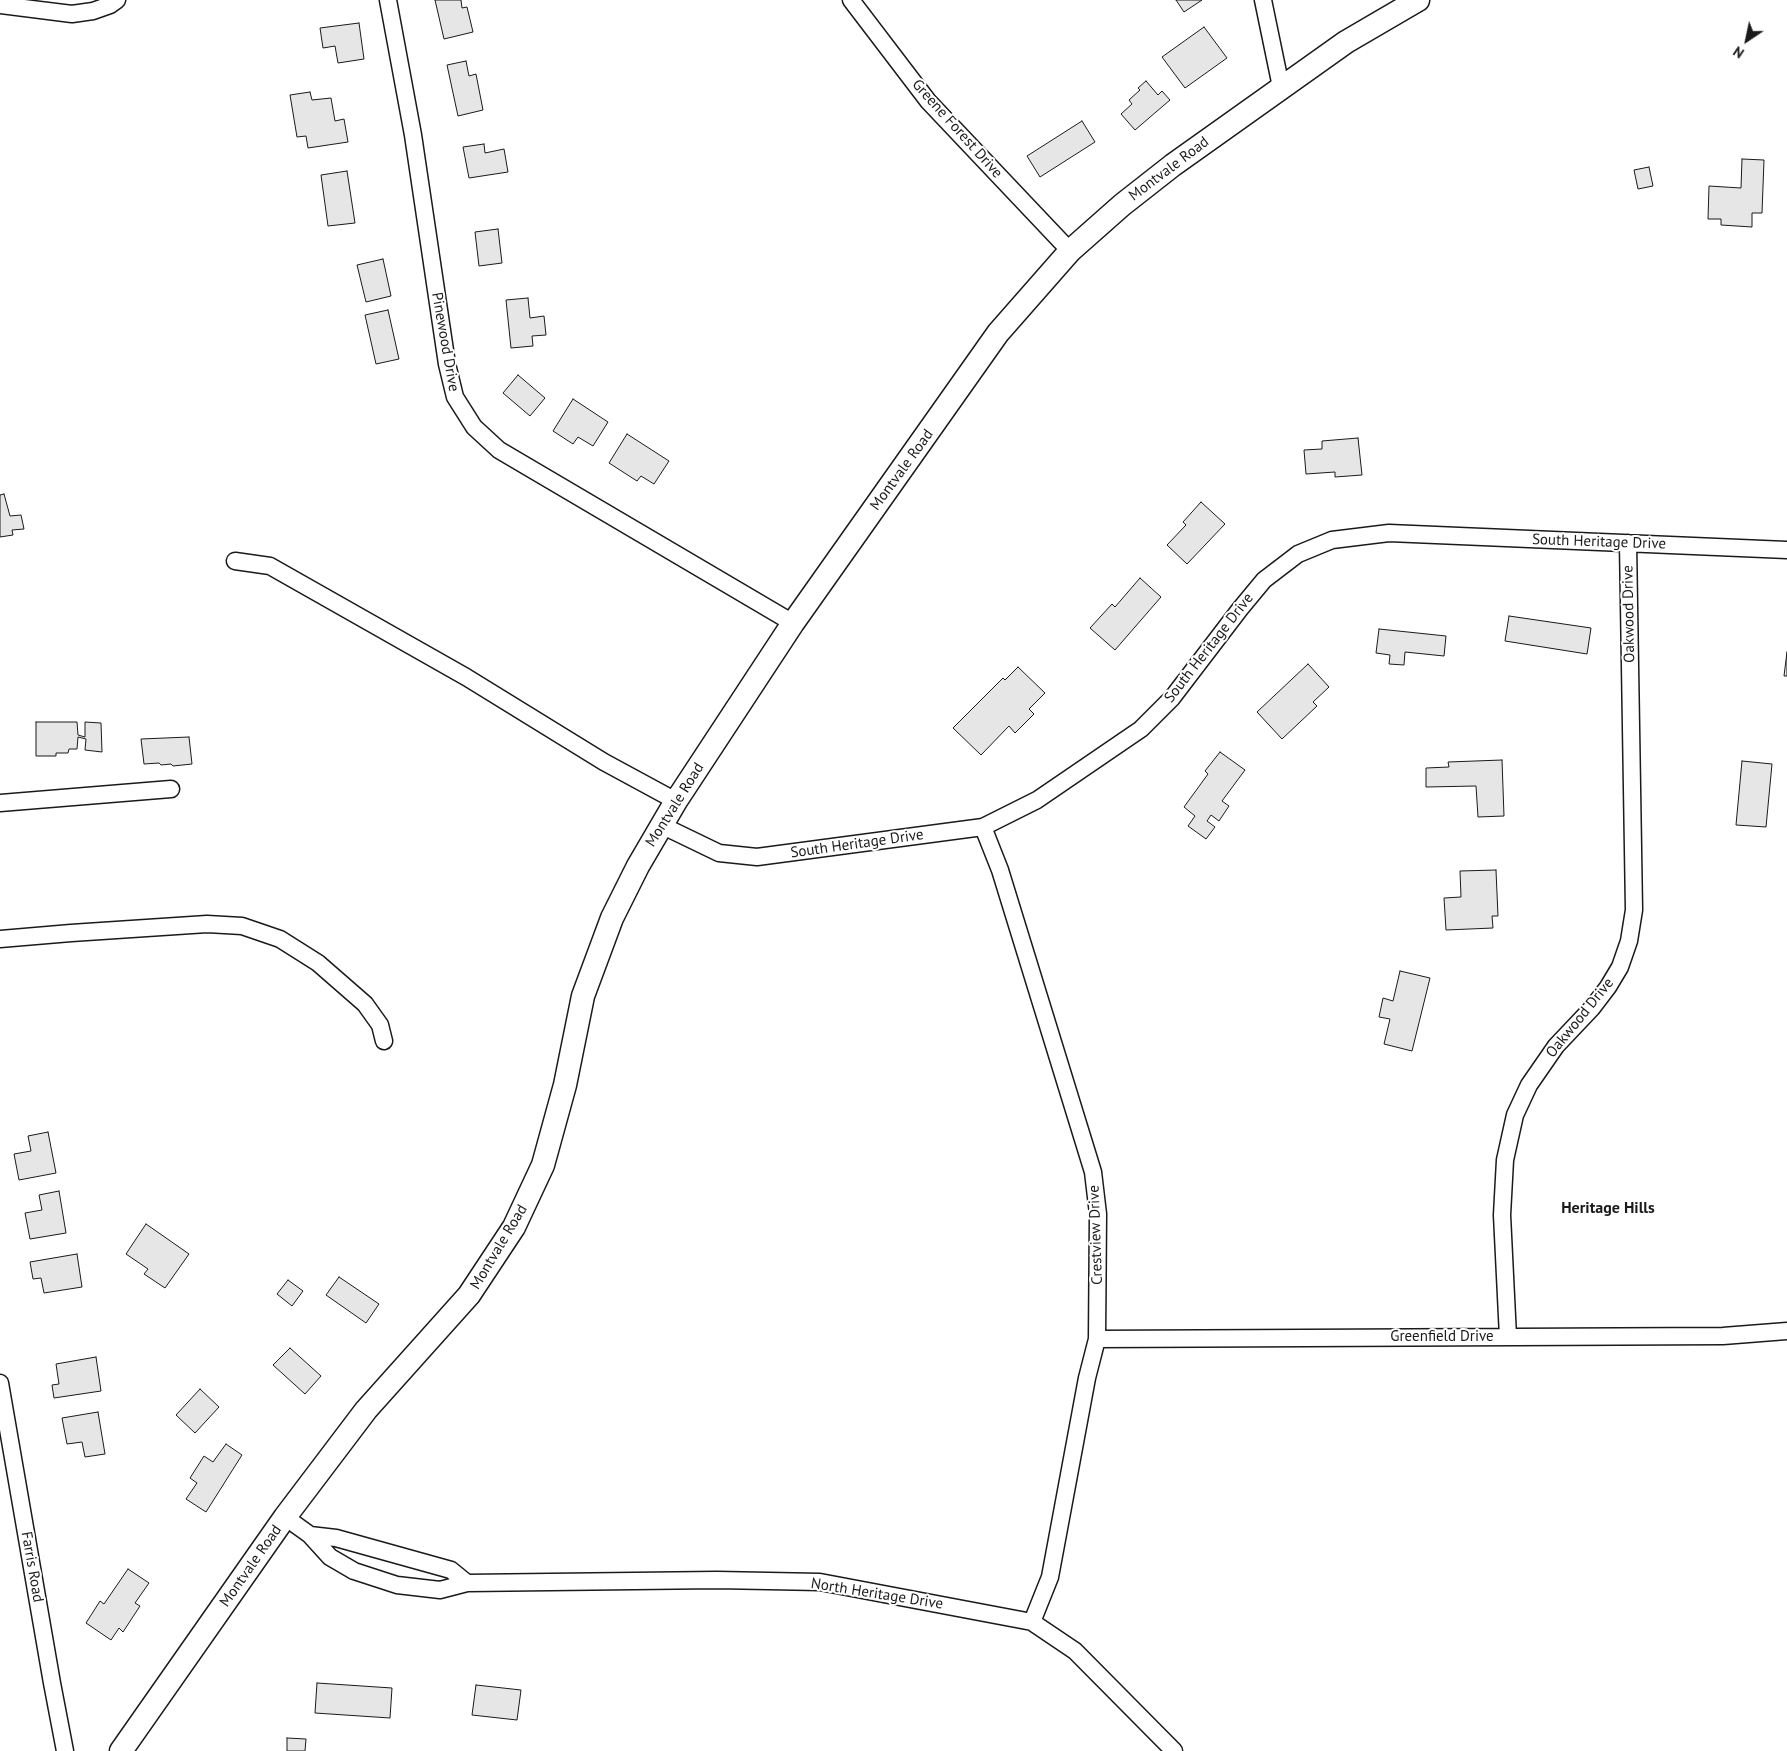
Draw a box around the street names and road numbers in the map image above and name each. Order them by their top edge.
street label: Greene Forest Drive [908,76,1006,182]
street label: Montvale Road [1125,133,1213,205]
street label: Pinewood Drive [427,291,463,393]
street label: Montvale Road [867,426,937,514]
street label: South Heritage Drive [1532,531,1666,553]
street label: Oakwood Drive [1619,565,1639,663]
street label: South Heritage Drive [1161,590,1257,706]
street label: Montvale Road [642,760,708,850]
street label: South Heritage Drive [789,826,925,862]
street label: Oakwood Drive [1542,974,1618,1062]
street label: Crestview Drive [1085,1185,1107,1285]
street label: Montvale Road [467,1201,531,1293]
street label: Greenfield Drive [1390,1328,1494,1346]
street label: Montvale Road [216,1522,286,1610]
street label: Farris Road [17,1530,47,1604]
street label: North Heritage Drive [810,1575,944,1613]

